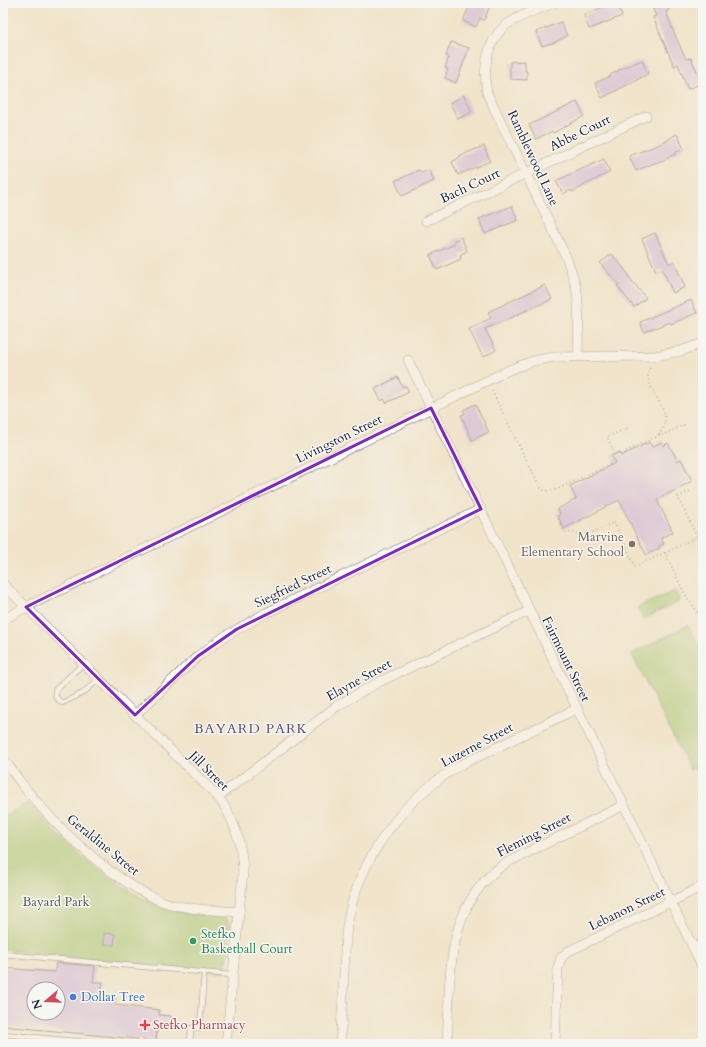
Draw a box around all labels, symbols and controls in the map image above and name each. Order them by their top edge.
street label: Ramblewood Lane [503,107,563,209]
street label: Abbe Court [547,111,613,155]
street label: Bach Court [437,164,503,208]
street label: Livingston Street [293,410,385,468]
place label: Marvine Elementary School [521,528,625,561]
marker: Marvine Elementary School [627,539,637,549]
street label: Siegfried Street [252,560,334,612]
street label: Fairmount Street [538,613,594,705]
street label: Elayne Street [323,655,395,705]
street label: Luzerne Street [438,718,516,772]
district label: BAYARD PARK [194,719,308,738]
street label: Jill Street [184,746,233,795]
street label: Fleming Street [494,809,574,861]
street label: Geraldine Street [63,810,143,880]
street label: Lebanon Street [586,883,668,935]
park label: Bayard Park [22,893,90,911]
place label: Stefko Basketball Court [201,925,292,958]
marker: Stefko Basketball Court [188,936,198,946]
north arrow [26,981,66,1021]
place label: Dollar Tree [81,988,145,1006]
marker: Dollar Tree [68,992,78,1002]
text: N [28,997,46,1011]
place label: Stefko Pharmacy [153,1016,246,1034]
marker: Stefko Pharmacy [140,1020,150,1030]

